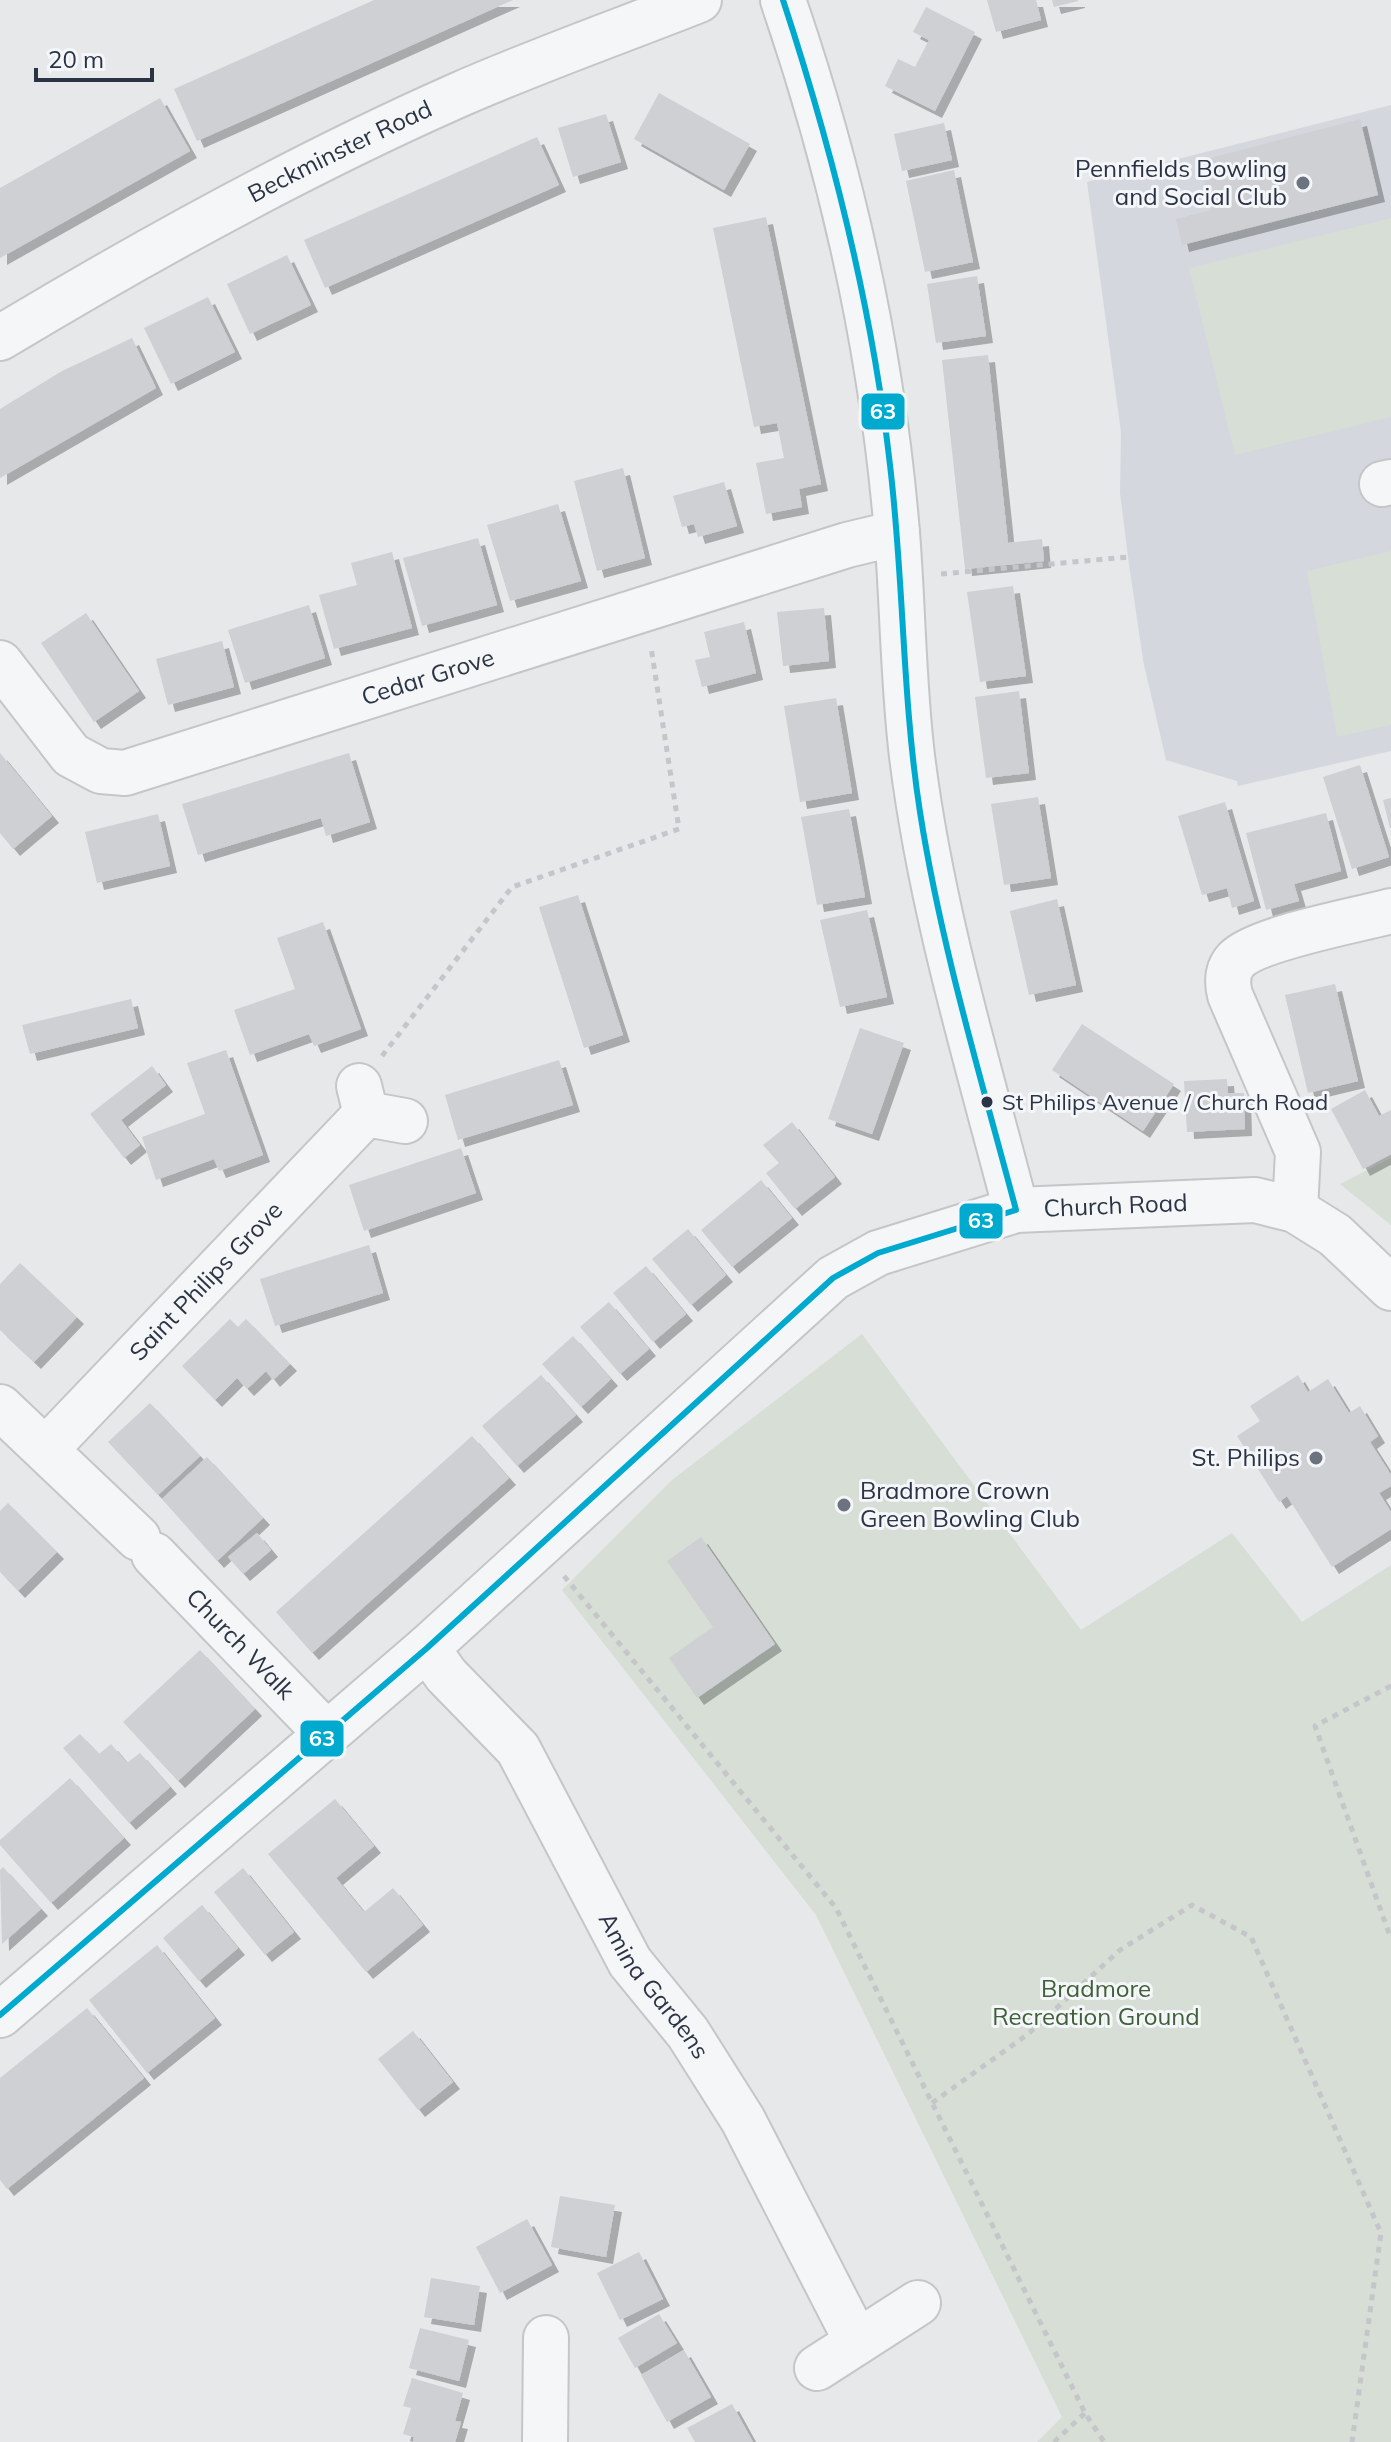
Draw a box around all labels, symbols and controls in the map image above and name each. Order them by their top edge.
scale bar [36,32,152,82]
text: 20 m [48,44,104,74]
street label: Beckminster Road [242,93,436,209]
place label: Pennfields Bowling and Social Club [1075,153,1287,211]
marker: Pennfields Bowling and Social Club [1294,174,1312,192]
line badge: 63 [860,392,906,431]
text: 63 [870,397,896,425]
street label: Cedar Grove [357,641,498,711]
place label: St Philips Avenue / Church Road [1002,1088,1328,1116]
marker: St Philips Avenue / Church Road [979,1094,995,1110]
street label: Church Road [1043,1187,1188,1223]
street label: Saint Philips Grove [123,1195,288,1366]
line badge: 63 [958,1202,1004,1240]
text: 63 [968,1206,994,1234]
place label: St. Philips [1191,1442,1300,1472]
marker: St. Philips [1307,1449,1325,1467]
place label: Bradmore Crown Green Bowling Club [860,1475,1080,1533]
marker: Bradmore Crown Green Bowling Club [835,1496,853,1514]
street label: Church Walk [180,1582,302,1706]
line badge: 63 [299,1719,345,1758]
text: 63 [309,1724,335,1752]
street label: Amina Gardens [593,1907,716,2064]
park label: Bradmore Recreation Ground [992,1973,1200,2031]

